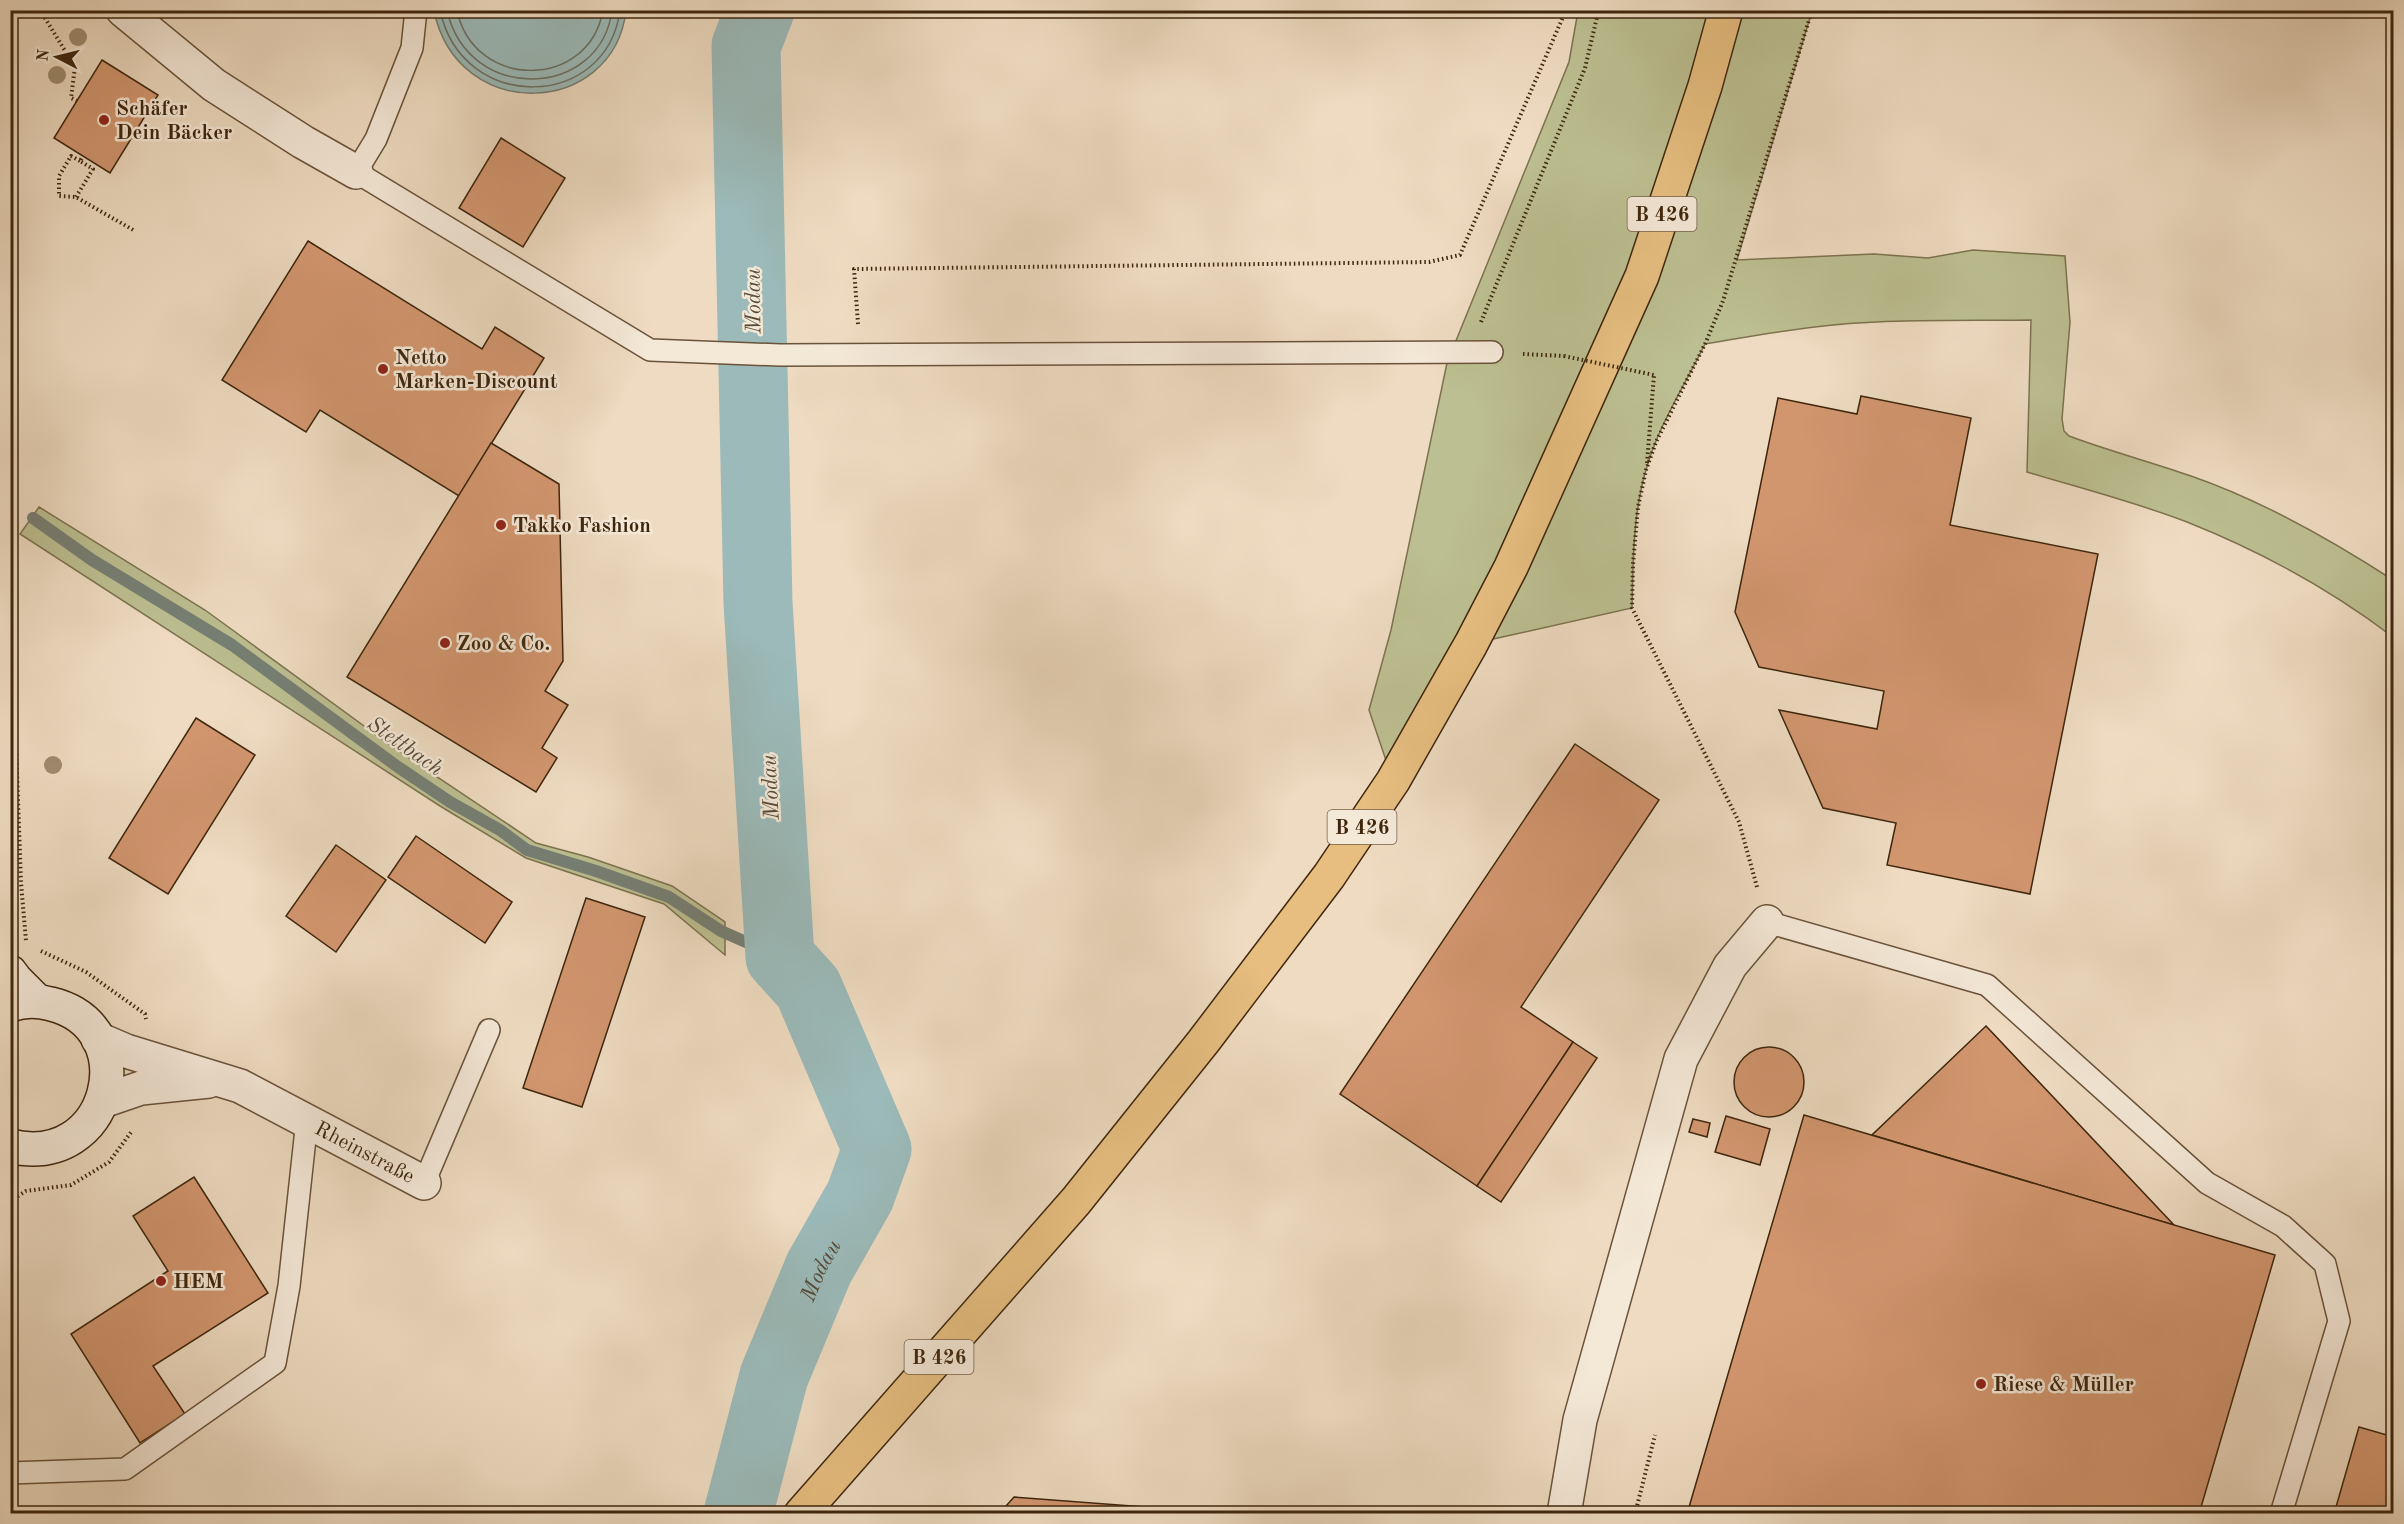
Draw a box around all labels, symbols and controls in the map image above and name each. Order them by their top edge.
north arrow [27,27,87,87]
text: N [35,48,53,62]
place label: Schäfer Dein Bäcker [116,99,232,144]
marker: Schäfer Dein Bäcker [97,113,111,127]
road number: B 426 [1628,197,1696,231]
water label: Modau [742,267,766,335]
place label: Netto Marken-Discount [395,348,558,393]
marker: Netto Marken-Discount [376,362,390,376]
place label: Takko Fashion [513,516,651,537]
marker: Takko Fashion [494,518,508,532]
place label: Zoo & Co. [457,634,550,655]
marker: Zoo & Co. [438,636,452,650]
water label: Stettbach [363,713,447,781]
water label: Modau [758,753,784,821]
road number: B 426 [1328,810,1396,844]
street label: Rheinstraße [311,1118,418,1188]
water label: Modau [797,1236,846,1306]
place label: HEM [173,1272,224,1293]
marker: HEM [154,1274,168,1288]
road number: B 426 [904,1340,974,1374]
place label: Riese & Müller [1993,1375,2134,1396]
marker: Riese & Müller [1974,1377,1988,1391]

